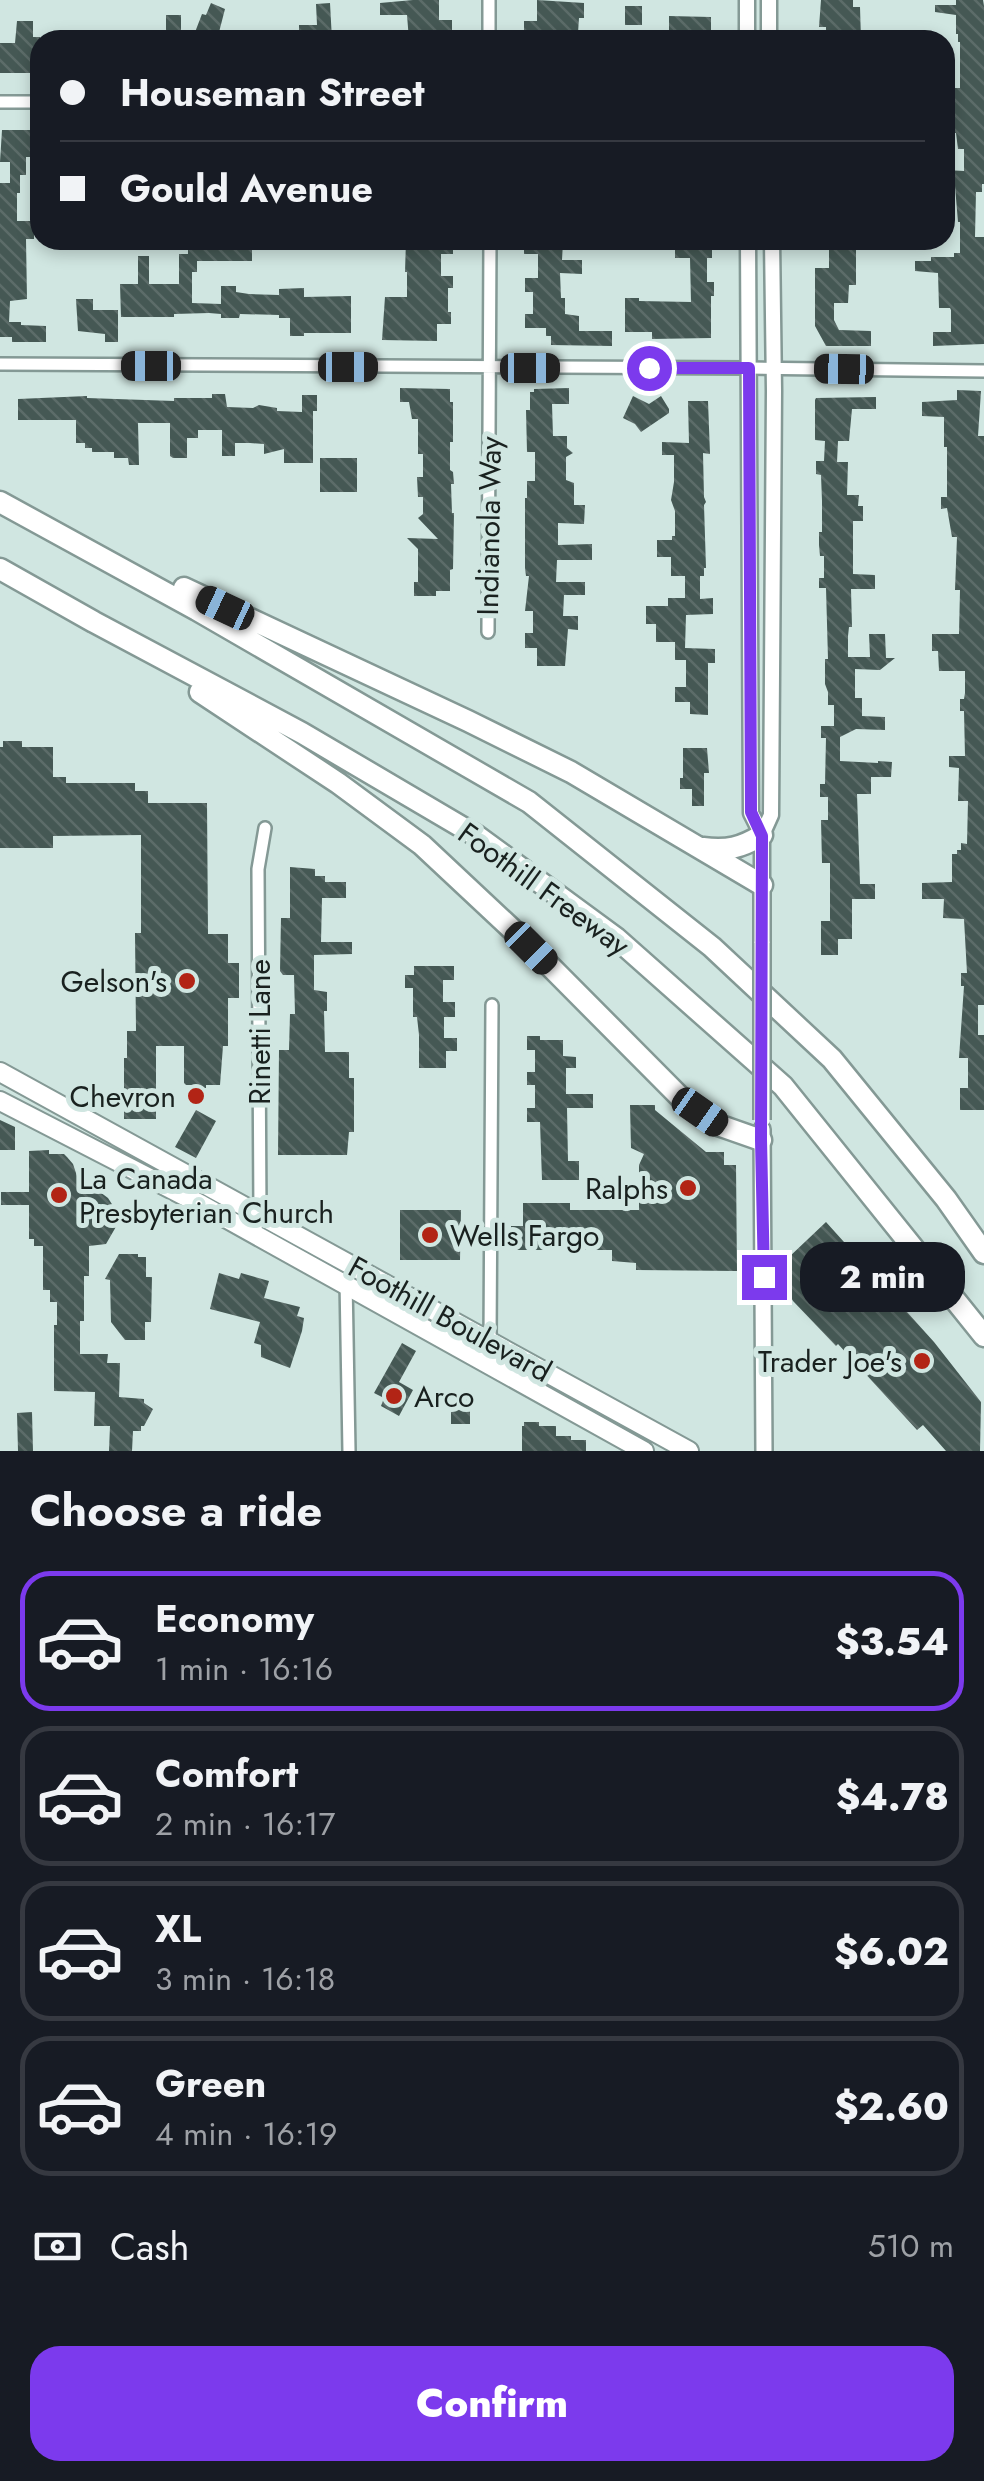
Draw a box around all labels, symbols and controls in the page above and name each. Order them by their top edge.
text: Houseman Street [120,65,425,120]
text: Gould Avenue [120,161,373,216]
route start [627,346,672,391]
car [121,351,181,381]
car [318,352,378,382]
car [500,353,560,383]
car [814,353,874,385]
street label: Indianola Way [466,435,512,616]
car [191,582,259,634]
street label: Foothill Freeway [449,812,639,967]
car [499,916,563,980]
street label: Rinetti Lane [238,959,281,1105]
place label: Gelson's [60,960,167,1003]
marker: Gelson's [176,970,198,992]
place label: Chevron [70,1075,176,1118]
car [667,1083,733,1141]
marker: Chevron [185,1085,207,1107]
place label: La Canada Presbyterian Church [79,1157,334,1234]
place label: Ralphs [585,1167,668,1210]
marker: Ralphs [677,1177,699,1199]
marker: La Canada Presbyterian Church [48,1184,70,1206]
place label: Wells Fargo [450,1214,600,1257]
marker: Wells Fargo [419,1224,441,1246]
callout: 2 min [799,1242,964,1312]
street label: Foothill Boulevard [341,1245,559,1393]
text: 2 min [840,1254,925,1300]
route end [742,1255,787,1300]
place label: Trader Joe's [758,1340,902,1383]
marker: Trader Joe's [911,1350,933,1372]
place label: Arco [414,1375,474,1418]
marker: Arco [383,1385,405,1407]
text: Choose a ride [30,1478,322,1543]
text: Economy [155,1591,314,1646]
icon: car [35,1596,125,1686]
text: $3.54 [835,1614,949,1669]
text: 1 min · 16:16 [155,1646,333,1692]
text: Comfort [155,1746,298,1801]
icon: car [35,1751,125,1841]
text: $4.78 [836,1769,949,1824]
text: 2 min · 16:17 [155,1801,335,1847]
text: XL [155,1901,201,1956]
icon: car [35,1906,125,1996]
text: $6.02 [834,1924,949,1979]
text: 3 min · 16:18 [155,1956,335,2002]
text: Green [155,2056,266,2111]
icon: car [35,2061,125,2151]
text: $2.60 [834,2079,949,2134]
text: 4 min · 16:19 [155,2111,337,2157]
icon: cash [30,2219,85,2274]
text: Cash [110,2219,190,2274]
text: 510 m [868,2223,954,2269]
button: Confirm [30,2346,954,2461]

